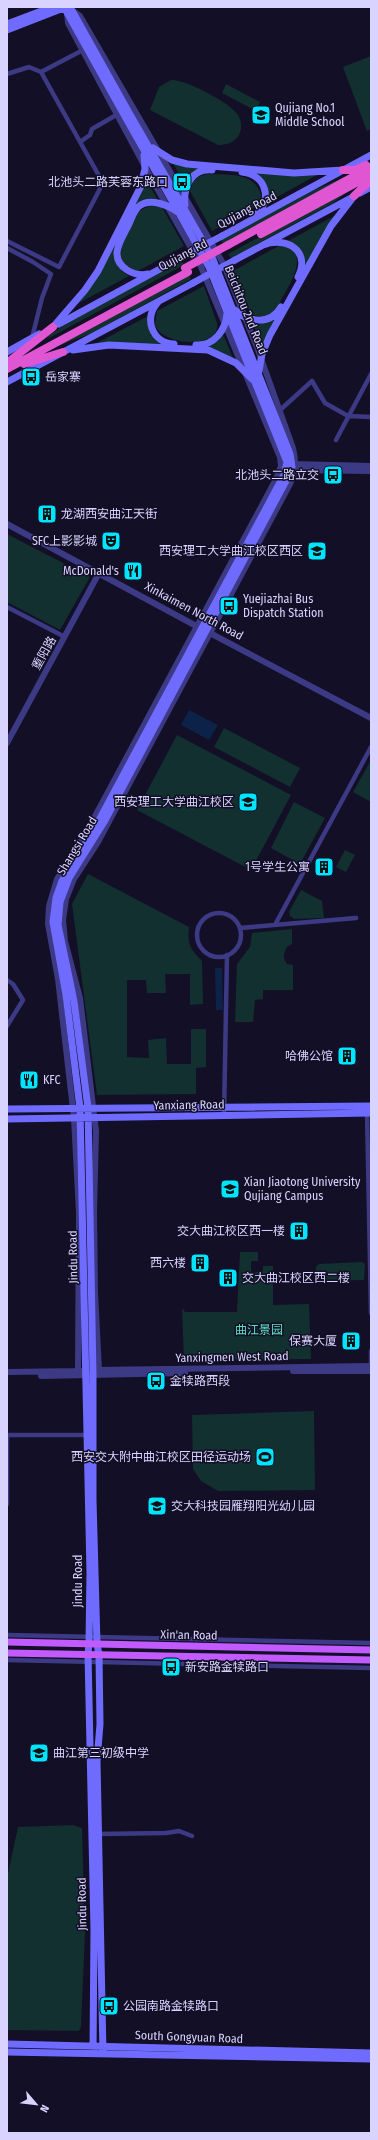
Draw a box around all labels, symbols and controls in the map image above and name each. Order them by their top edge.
place label: Qujiang No.1 Middle School [275,101,344,129]
school or university icon: Qujiang No.1 Middle School [250,104,272,126]
bus stop icon: 北池头二路芙蓉东路口 [171,171,193,193]
place label: 北池头二路芙蓉东路口 [48,175,168,189]
street label: Qujiang Road [215,188,279,232]
street label: Qujiang Rd [156,236,210,274]
street label: Beichitou 2nd Road [222,263,270,357]
bus stop icon: 岳家寨 [20,366,42,388]
place label: 岳家寨 [45,370,81,384]
bus stop icon: 北池头二路立交 [322,464,344,486]
place label: 北池头二路立交 [235,468,319,482]
building icon: 龙湖西安曲江天街 [36,503,58,525]
place label: 龙湖西安曲江天街 [61,507,157,521]
theatre icon: SFC上影影城 [100,530,122,552]
place label: SFC上影影城 [32,534,97,548]
school or university icon: 西安理工大学曲江校区西区 [306,540,328,562]
place label: 西安理工大学曲江校区西区 [159,544,303,558]
restaurant icon: McDonald's [122,560,144,582]
place label: McDonald's [63,564,119,578]
street label: Xinkaimen North Road [142,579,246,643]
place label: Yuejiazhai Bus Dispatch Station [243,592,324,620]
bus stop icon: Yuejiazhai Bus Dispatch Station [218,595,240,617]
street label: 重阳路 [29,634,59,672]
school or university icon: 西安理工大学曲江校区 [237,791,259,813]
place label: 西安理工大学曲江校区 [114,795,234,809]
street label: Shangsi Road [54,814,100,878]
building icon: 1号学生公寓 [313,856,335,878]
place label: 1号学生公寓 [245,860,310,874]
building icon: 哈佛公馆 [336,1045,358,1067]
place label: 哈佛公馆 [285,1049,333,1063]
restaurant icon: KFC [18,1069,40,1091]
place label: KFC [43,1073,61,1087]
street label: Yanxiang Road [153,1097,225,1113]
place label: Xian Jiaotong University Qujiang Campus [244,1175,361,1203]
school or university icon: Xian Jiaotong University Qujiang Campus [219,1178,241,1200]
building icon: 交大曲江校区西一楼 [288,1220,310,1242]
place label: 交大曲江校区西一楼 [177,1224,285,1238]
street label: Jindu Road [66,1230,80,1284]
building icon: 西六楼 [189,1252,211,1274]
place label: 西六楼 [150,1256,186,1270]
building icon: 交大曲江校区西二楼 [217,1267,239,1289]
place label: 交大曲江校区西二楼 [242,1271,350,1285]
park label: 曲江景园 [235,1323,283,1337]
building icon: 保赛大厦 [340,1330,362,1352]
place label: 保赛大厦 [289,1334,337,1348]
street label: Yanxingmen West Road [175,1349,289,1365]
bus stop icon: 金犊路西段 [145,1370,167,1392]
place label: 金犊路西段 [170,1374,230,1388]
sports icon: 西安交大附中曲江校区田径运动场 [254,1446,276,1468]
place label: 西安交大附中曲江校区田径运动场 [71,1450,251,1464]
school or university icon: 交大科技园雁翔阳光幼儿园 [146,1495,168,1517]
place label: 交大科技园雁翔阳光幼儿园 [171,1499,315,1513]
street label: Jindu Road [71,1554,85,1608]
street label: Xin'an Road [160,1628,218,1642]
bus stop icon: 新安路金犊路口 [160,1656,182,1678]
place label: 新安路金犊路口 [185,1660,269,1674]
school or university icon: 曲江第三初级中学 [28,1742,50,1764]
place label: 曲江第三初级中学 [53,1746,149,1760]
street label: Jindu Road [75,1877,89,1931]
bus stop icon: 公园南路金犊路口 [98,1995,120,2017]
place label: 公园南路金犊路口 [123,1999,219,2013]
street label: South Gongyuan Road [135,2028,243,2046]
north arrow [16,2084,56,2124]
text: N [37,2102,52,2114]

